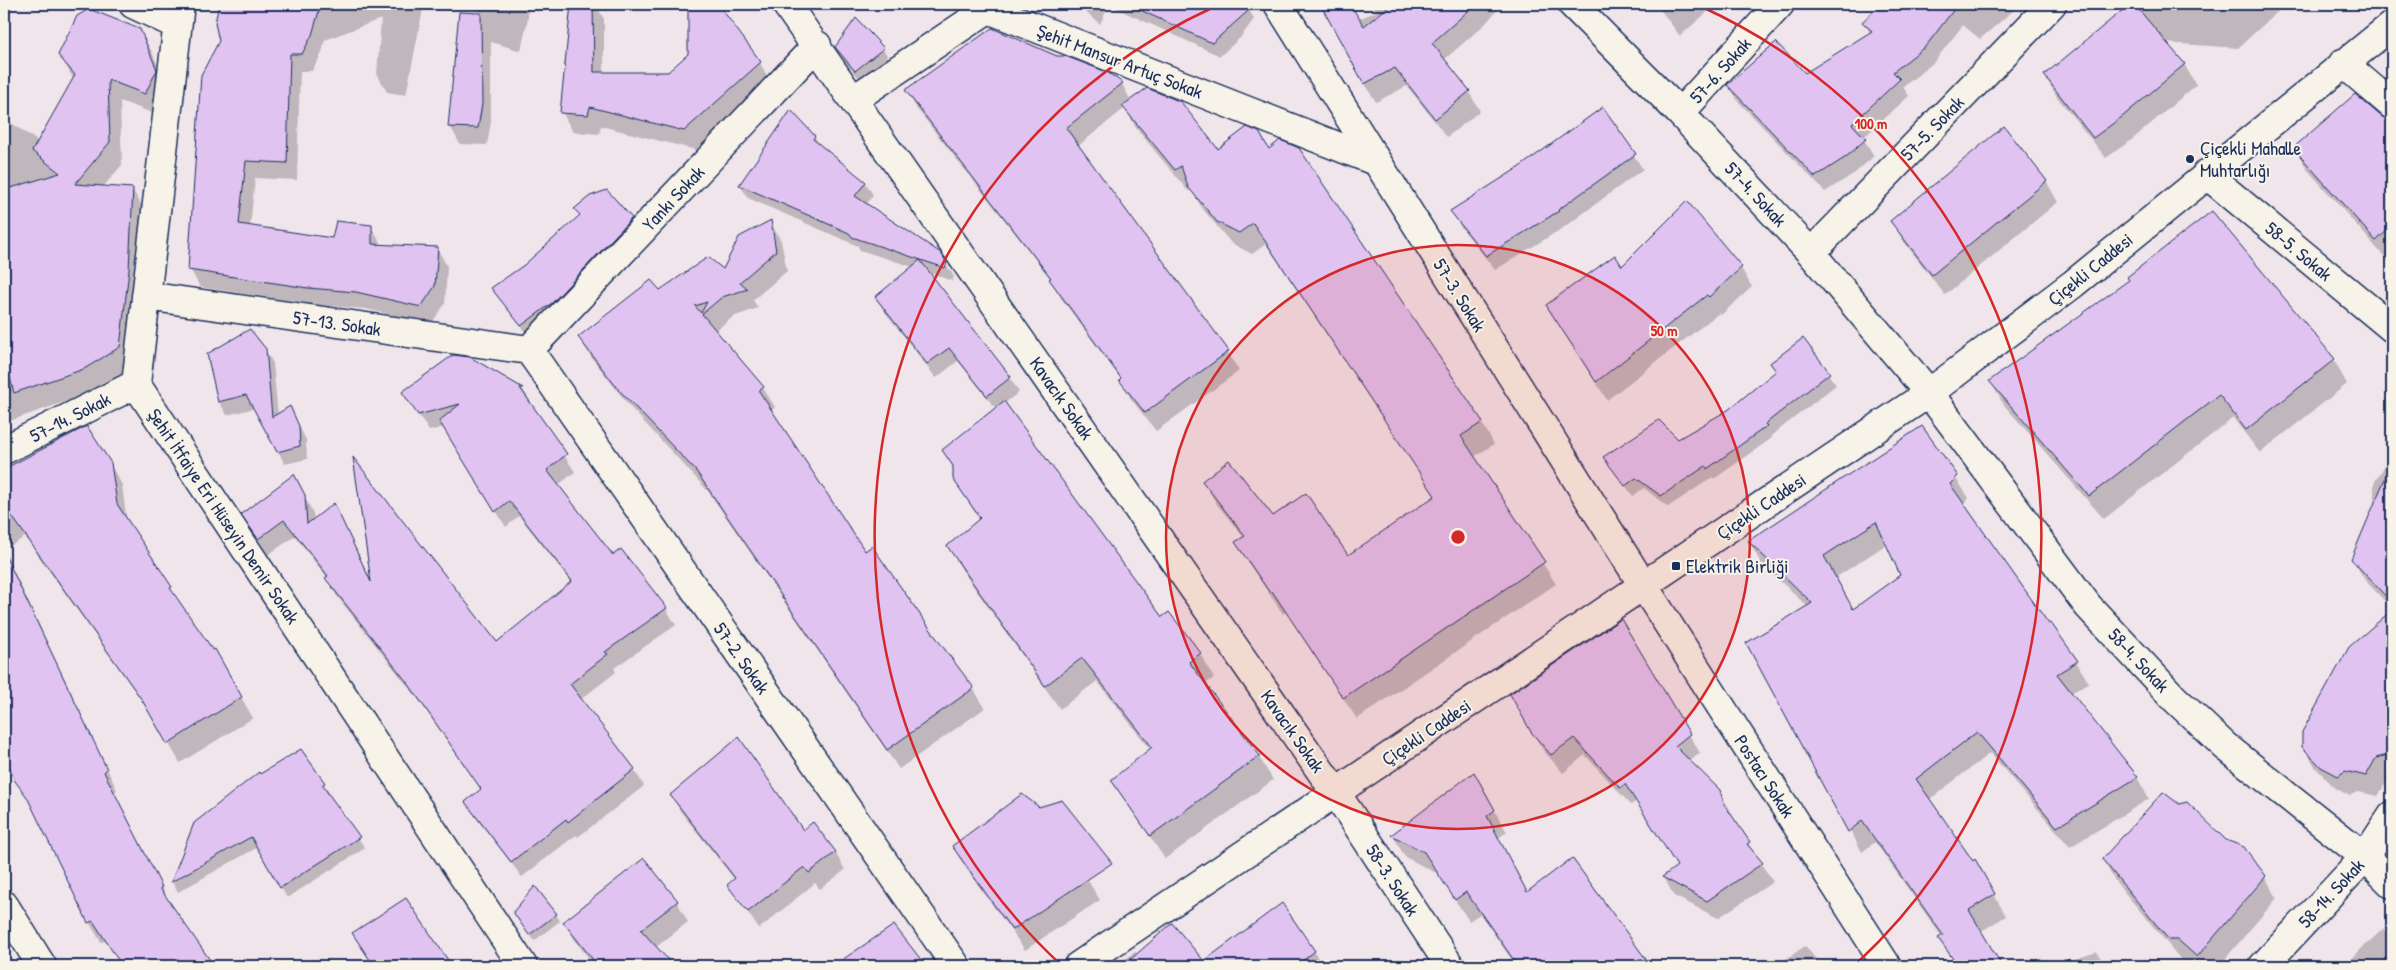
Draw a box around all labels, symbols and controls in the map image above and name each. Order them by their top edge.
street label: Şehit Mansur Artuç Sokak [1033,17,1207,105]
street label: 57-6. Sokak [1683,31,1757,109]
street label: 57-5. Sokak [1894,90,1970,166]
text: 100 m [1855,113,1887,134]
place label: Çiçekli Mahalle Muhtarlığı [2200,135,2302,183]
marker: Çiçekli Mahalle Muhtarlığı [2184,153,2196,165]
street label: 57-4. Sokak [1719,156,1793,232]
street label: Yankı Sokak [636,160,710,236]
street label: 58-5. Sokak [2260,215,2338,287]
street label: Çiçekli Caddesi [2042,226,2138,312]
street label: 57-3. Sokak [1427,253,1493,337]
street label: 57-13. Sokak [291,304,383,342]
text: 50 m [1651,320,1677,341]
street label: Kavacık Sokak [1024,351,1100,445]
street label: 57-14. Sokak [25,386,115,448]
street label: Şehit İtfaiye Eri Hüseyin Demir Sokak [142,403,306,629]
street label: Çiçekli Caddesi [1711,466,1811,546]
centre of rings [1449,528,1467,546]
place label: Elektrik Birliği [1686,553,1789,579]
marker: Elektrik Birliği [1670,560,1682,572]
street label: 57-2. Sokak [708,617,776,699]
street label: 58-4. Sokak [2103,622,2176,698]
street label: Kavacık Sokak [1255,684,1331,778]
street label: Çiçekli Caddesi [1376,692,1476,772]
street label: Postacı Sokak [1729,730,1801,822]
street label: 58-3. Sokak [1360,839,1426,921]
street label: 58-14. Sokak [2292,853,2370,933]

